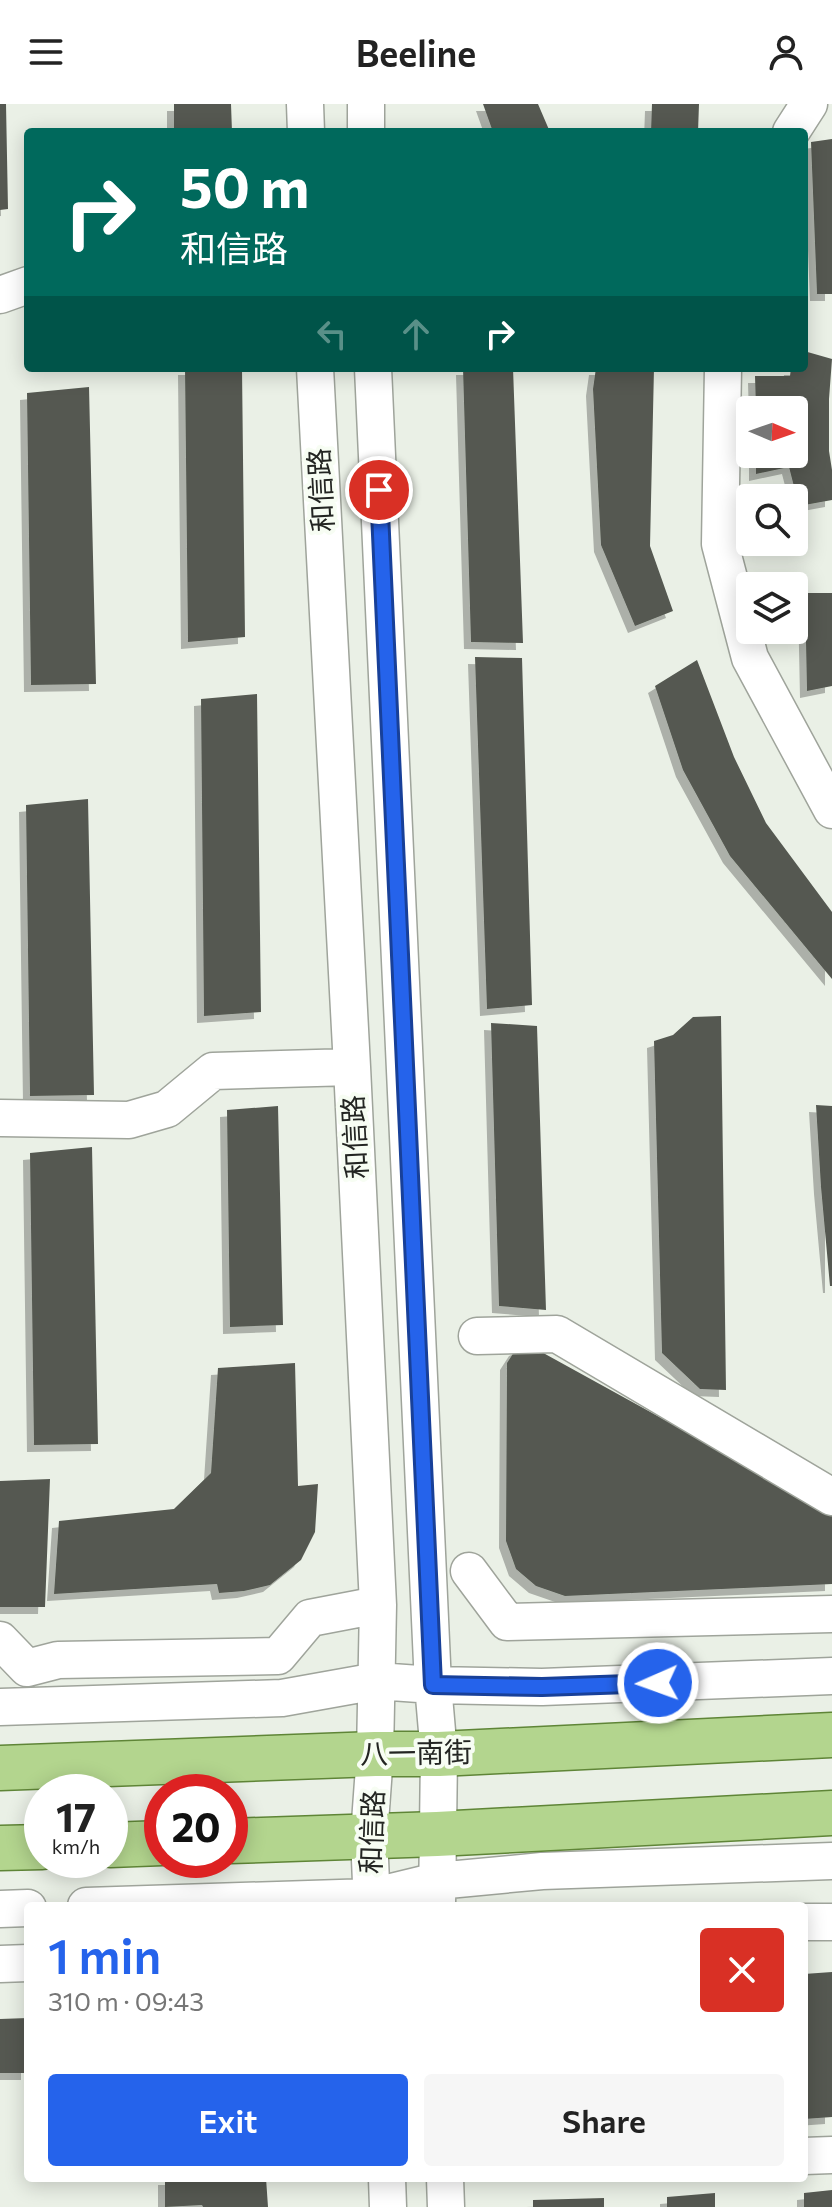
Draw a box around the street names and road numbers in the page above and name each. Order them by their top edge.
street label: 和信路 [301,447,339,533]
street label: 和信路 [335,1094,373,1180]
street label: 八一南街 [360,1734,472,1770]
street label: 和信路 [353,1789,389,1875]

